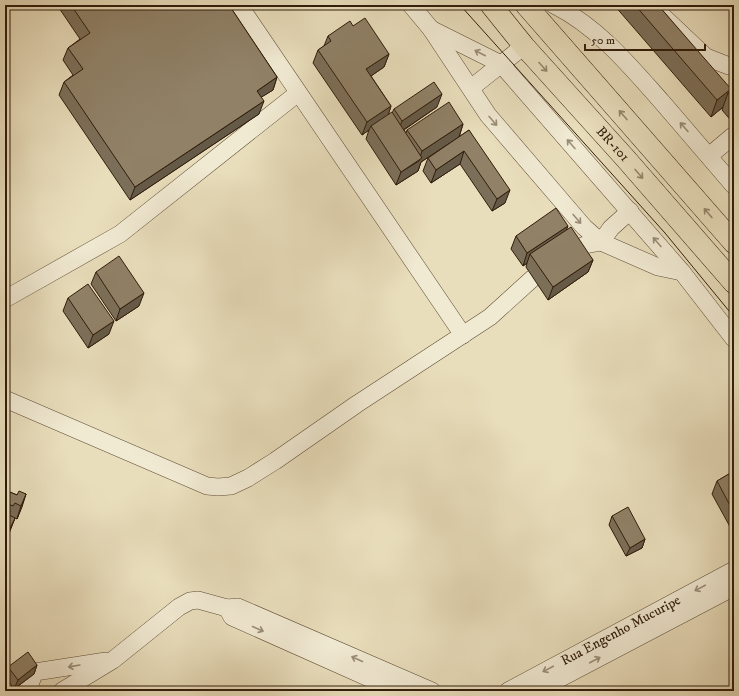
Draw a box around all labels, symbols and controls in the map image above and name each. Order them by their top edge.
scale bar [585,26,705,52]
text: 50 m [591,33,615,48]
one-way arrow [475,49,487,57]
one-way arrow [538,62,547,72]
one-way arrow [618,110,627,121]
one-way arrow [488,115,497,126]
one-way arrow [679,122,688,132]
street label: BR-101 [592,123,633,166]
one-way arrow [567,139,576,150]
one-way arrow [635,169,644,179]
one-way arrow [704,208,713,218]
one-way arrow [573,214,582,225]
one-way arrow [652,237,661,248]
one-way arrow [694,585,706,592]
street label: Rua Engenho Mucuripe [558,591,684,670]
one-way arrow [251,626,263,633]
one-way arrow [352,655,364,662]
one-way arrow [589,656,601,663]
one-way arrow [68,662,81,670]
one-way arrow [542,666,554,674]

